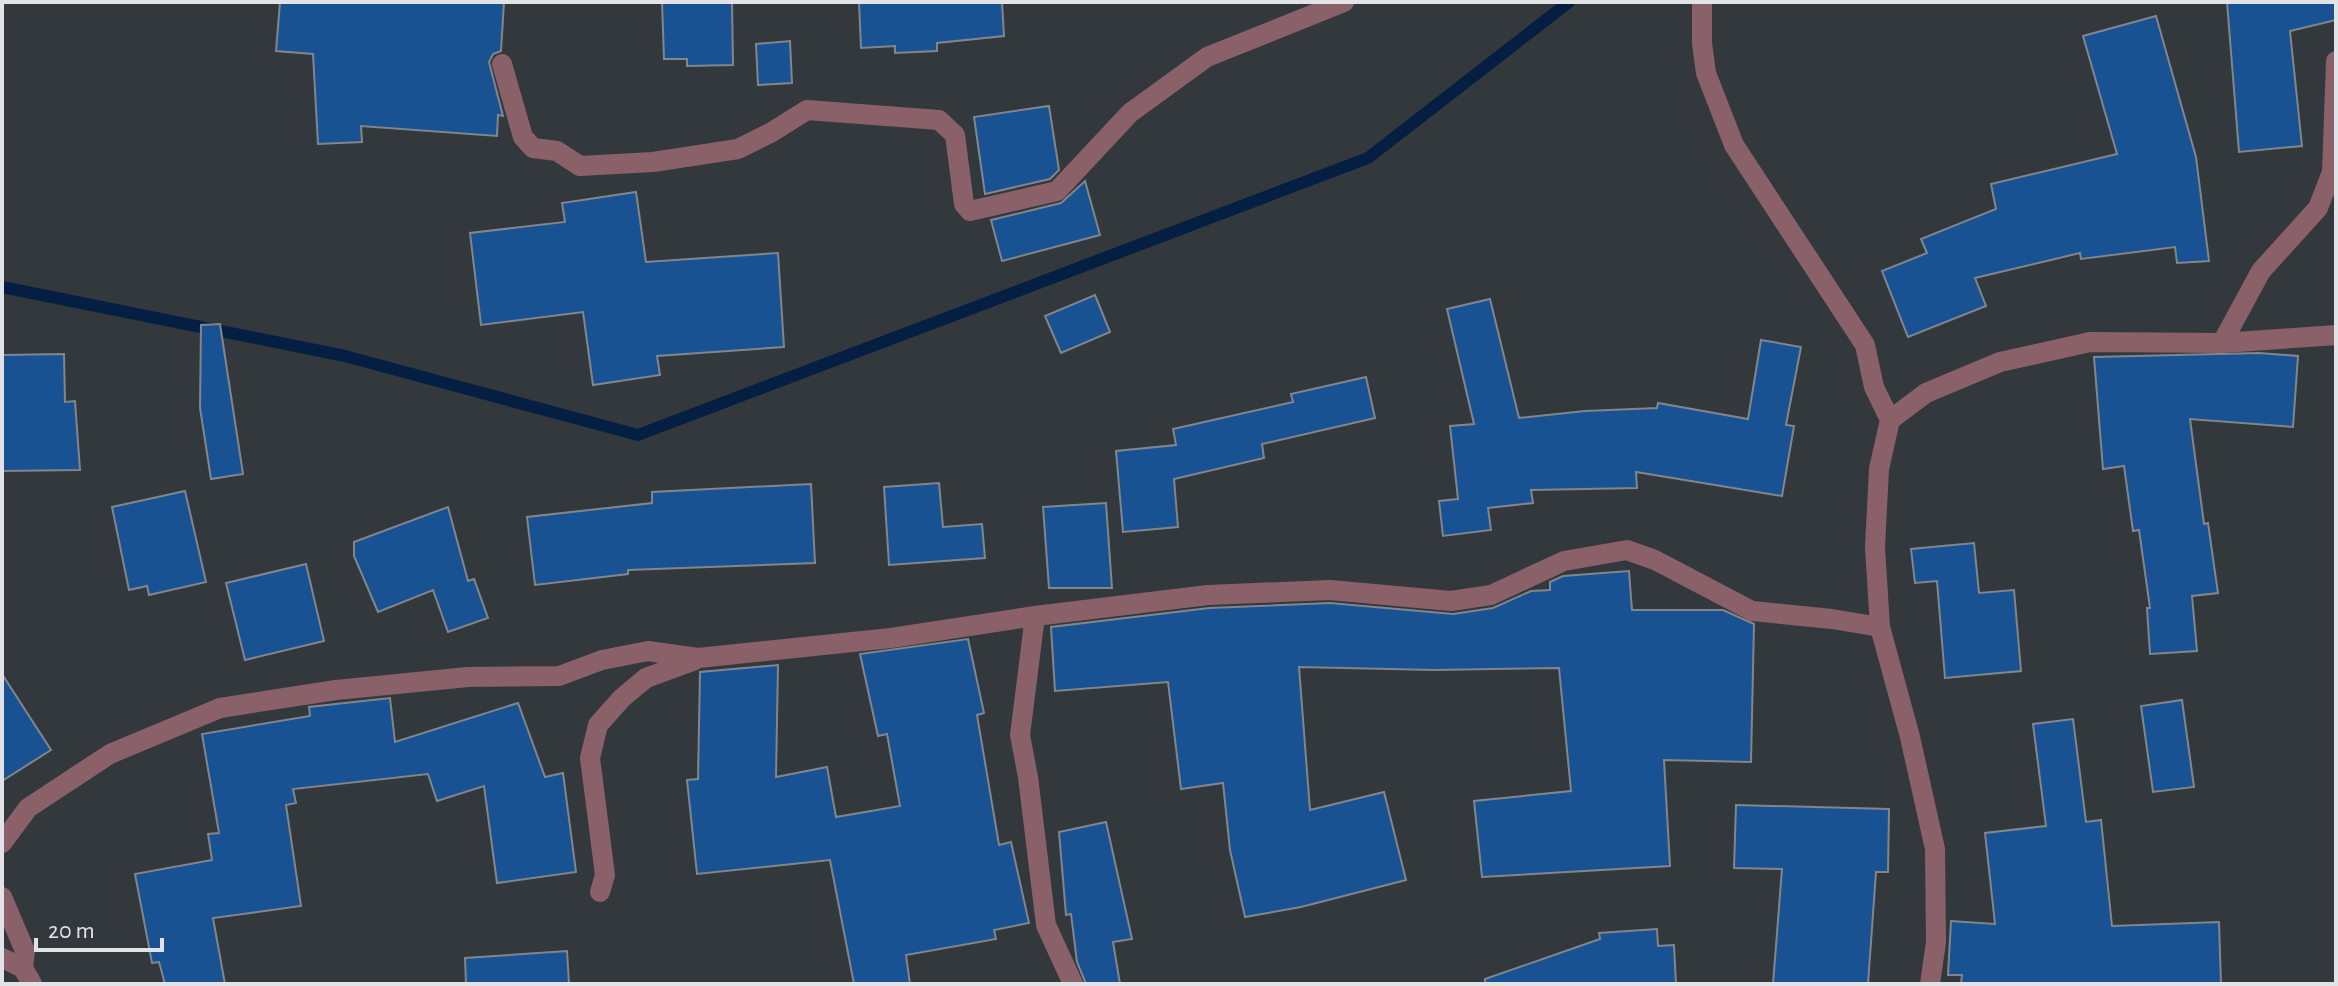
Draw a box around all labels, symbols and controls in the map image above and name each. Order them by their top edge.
scale bar [36,902,162,952]
text: 20 m [48,919,95,943]

